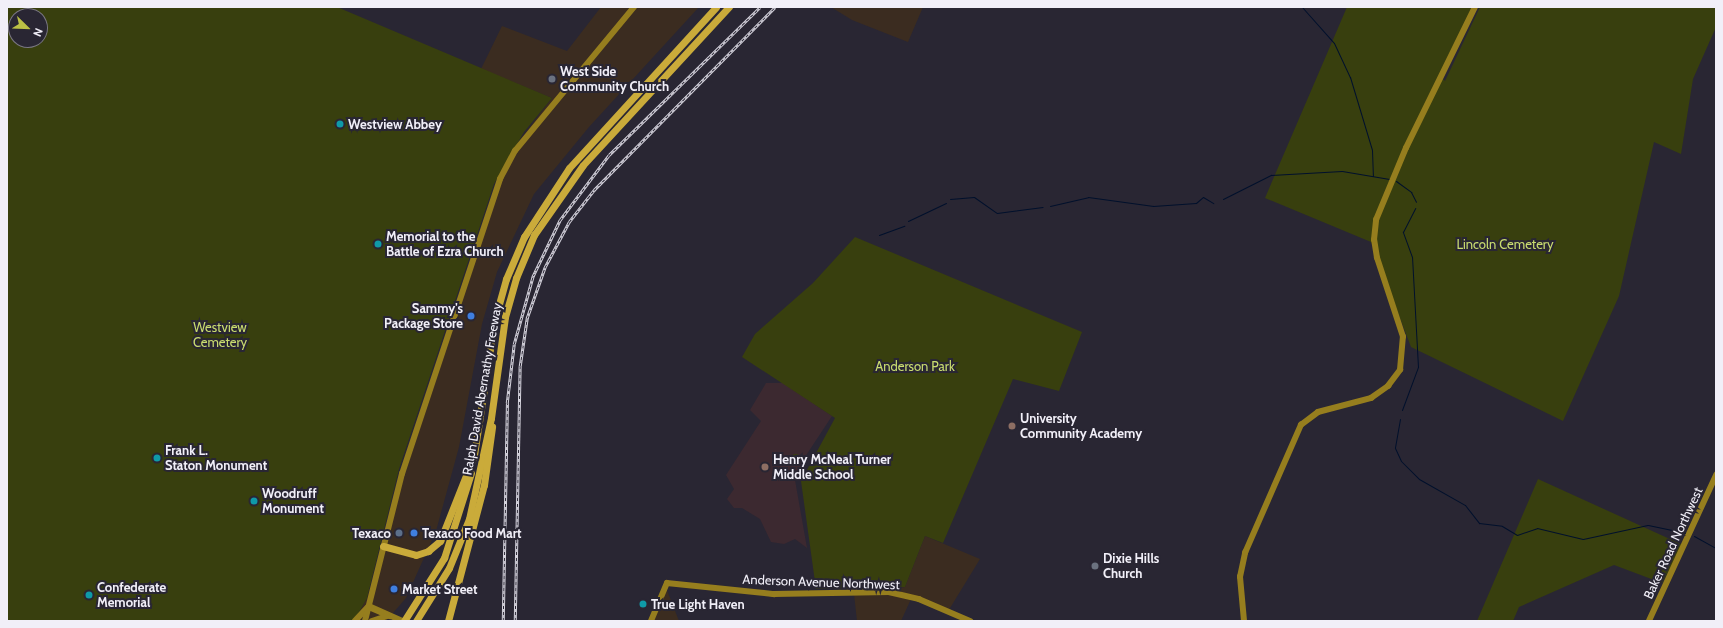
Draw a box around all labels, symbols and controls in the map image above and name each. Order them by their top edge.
north arrow [8,8,48,48]
text: N [30,26,46,39]
place label: West Side Community Church [560,64,669,95]
marker: West Side Community Church [547,74,557,84]
place label: Westview Abbey [348,116,442,132]
marker: Westview Abbey [335,119,345,129]
place label: Memorial to the Battle of Ezra Church [386,229,504,260]
park label: Lincoln Cemetery [1457,236,1553,252]
marker: Memorial to the Battle of Ezra Church [373,239,383,249]
place label: Sammy's Package Store [384,301,463,332]
street label: Ralph David Abernathy Freeway [459,302,505,476]
marker: Sammy's Package Store [466,311,476,321]
park label: Westview Cemetery [193,320,247,351]
park label: Anderson Park [875,358,955,374]
place label: University Community Academy [1020,411,1142,442]
marker: University Community Academy [1007,421,1017,431]
place label: Frank L. Staton Monument [165,443,267,474]
place label: Henry McNeal Turner Middle School [773,452,891,483]
marker: Frank L. Staton Monument [152,453,162,463]
marker: Henry McNeal Turner Middle School [760,462,770,472]
street label: Baker Road Northwest [1640,485,1706,601]
place label: Woodruff Monument [262,486,324,517]
marker: Woodruff Monument [249,496,259,506]
place label: Texaco [352,525,391,541]
place label: Texaco Food Mart [422,525,521,541]
marker: Texaco [394,528,404,538]
marker: Texaco Food Mart [409,528,419,538]
place label: Dixie Hills Church [1103,551,1159,582]
marker: Dixie Hills Church [1090,561,1100,571]
street label: Anderson Avenue Northwest [742,571,900,593]
place label: Confederate Memorial [97,580,166,611]
place label: Market Street [402,581,478,597]
marker: Market Street [389,584,399,594]
marker: Confederate Memorial [84,590,94,600]
place label: True Light Haven [651,596,745,612]
marker: True Light Haven [638,599,648,609]

